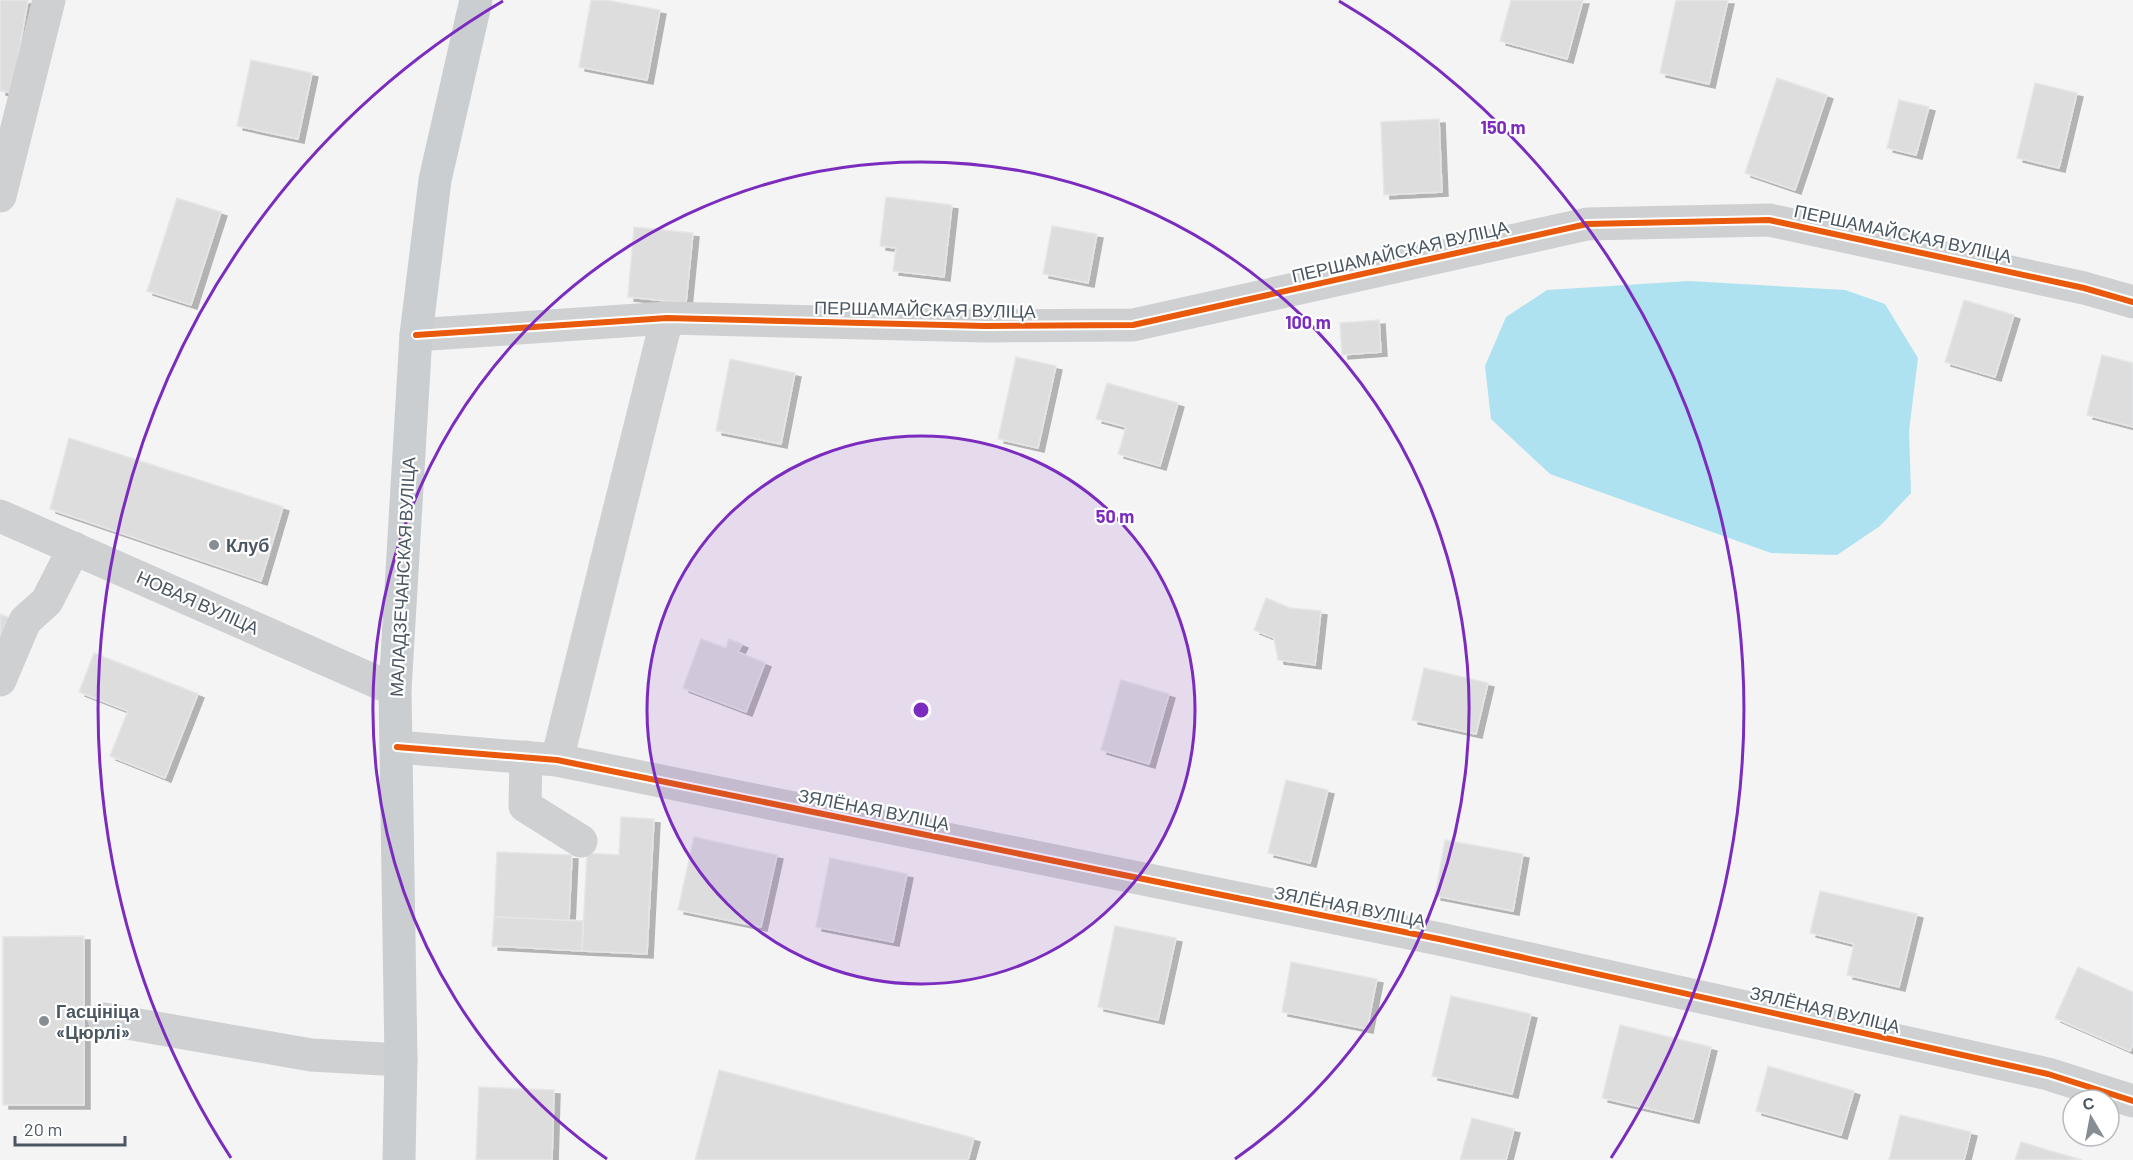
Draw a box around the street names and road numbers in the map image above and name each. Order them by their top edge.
street label: ПЕРШАМАЙСКАЯ ВУЛІЦА [1792,199,2014,267]
street label: ПЕРШАМАЙСКАЯ ВУЛІЦА [1289,215,1511,287]
street label: ПЕРШАМАЙСКАЯ ВУЛІЦА [814,296,1036,322]
street label: МАЛАДЗЕЧАНСКАЯ ВУЛІЦА [385,456,419,698]
street label: НОВАЯ ВУЛІЦА [134,565,262,639]
street label: ЗЯЛЁНАЯ ВУЛІЦА [797,784,951,834]
street label: ЗЯЛЁНАЯ ВУЛІЦА [1273,881,1427,931]
street label: ЗЯЛЁНАЯ ВУЛІЦА [1748,981,1902,1037]

